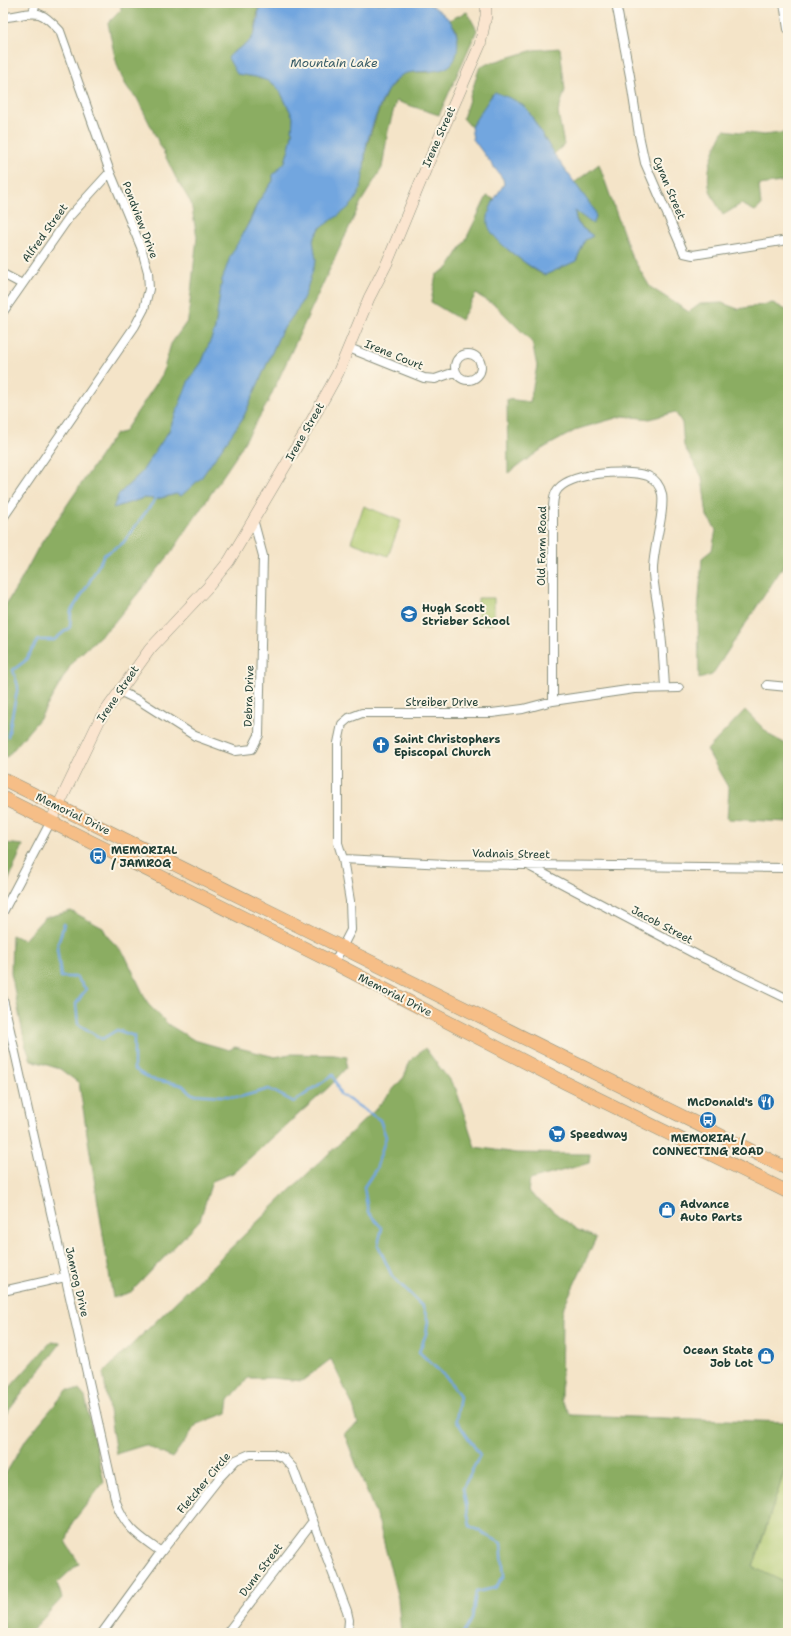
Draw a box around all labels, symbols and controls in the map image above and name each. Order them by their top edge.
water label: Mountain Lake [290,55,378,71]
street label: Irene Street [419,104,459,170]
street label: Cyran Street [649,154,689,222]
street label: Pondview Drive [118,179,162,261]
street label: Alfred Street [19,201,71,265]
street label: Irene Court [362,336,426,374]
street label: Irene Street [282,400,328,464]
street label: Old Farm Road [534,506,550,586]
place label: Hugh Scott Strieber School [422,601,510,629]
school or university icon: Hugh Scott Strieber School [399,604,419,624]
street label: Irene Street [93,663,143,725]
street label: Debra Drive [240,665,258,727]
street label: Streiber Drive [406,695,478,710]
place label: Saint Christophers Episcopal Church [394,732,500,760]
church icon: Saint Christophers Episcopal Church [371,735,391,755]
street label: Memorial Drive [33,789,113,839]
place label: MEMORIAL / JAMROG [111,843,177,871]
bus stop icon: MEMORIAL / JAMROG [88,846,108,866]
street label: Vadnais Street [472,846,550,862]
street label: Jacob Street [629,902,696,948]
street label: Memorial Drive [355,970,435,1020]
restaurant icon: McDonald's [756,1092,776,1112]
place label: McDonald's [687,1095,753,1110]
bus stop icon: MEMORIAL / CONNECTING ROAD [698,1110,718,1130]
supermarket icon: Speedway [547,1124,567,1144]
place label: Speedway [570,1127,628,1142]
place label: MEMORIAL / CONNECTING ROAD [652,1131,764,1159]
place label: Advance Auto Parts [680,1197,742,1225]
shop icon: Advance Auto Parts [657,1200,677,1220]
street label: Jamrog Drive [62,1246,92,1318]
place label: Ocean State Job Lot [683,1343,754,1371]
shop icon: Ocean State Job Lot [756,1346,776,1366]
street label: Fletcher Circle [174,1449,234,1517]
street label: Dunn Street [236,1540,286,1600]

